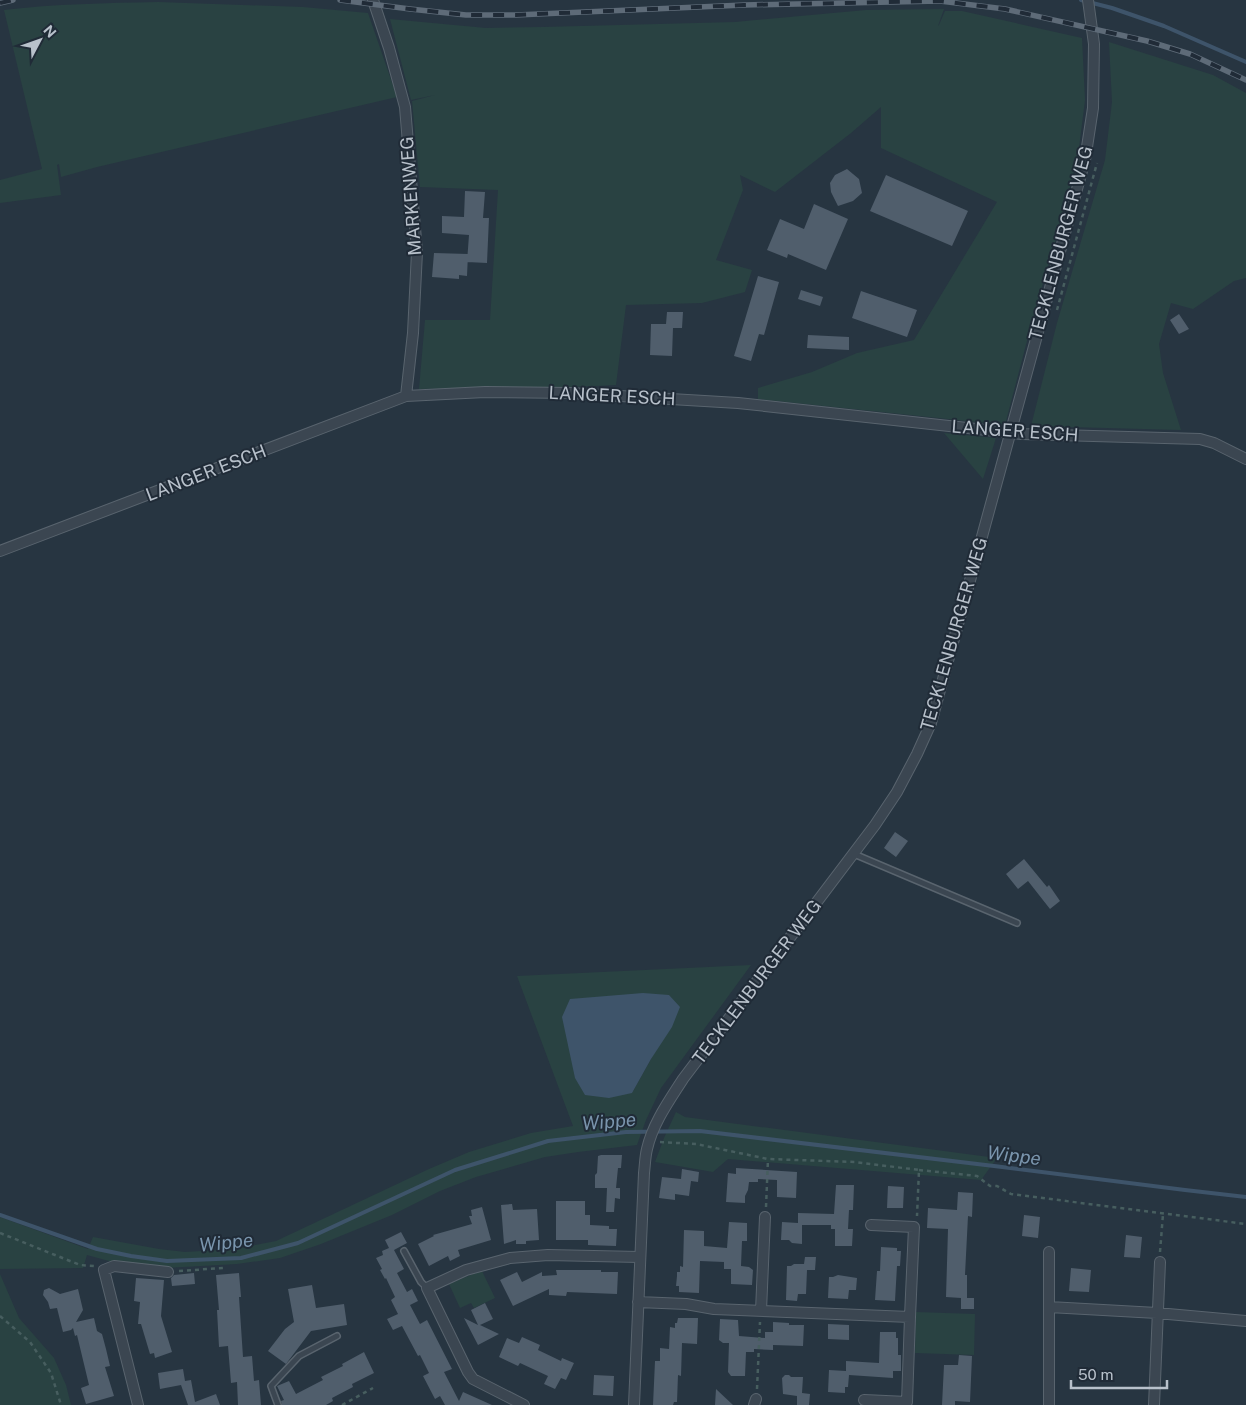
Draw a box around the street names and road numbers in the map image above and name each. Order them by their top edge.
street label: MARKENWEG [396,136,425,256]
street label: TECKLENBURGER WEG [1024,143,1097,342]
street label: LANGER ESCH [548,382,676,409]
street label: LANGER ESCH [951,416,1079,445]
street label: LANGER ESCH [143,440,269,505]
street label: TECKLENBURGER WEG [916,535,991,733]
street label: TECKLENBURGER WEG [688,895,825,1068]

